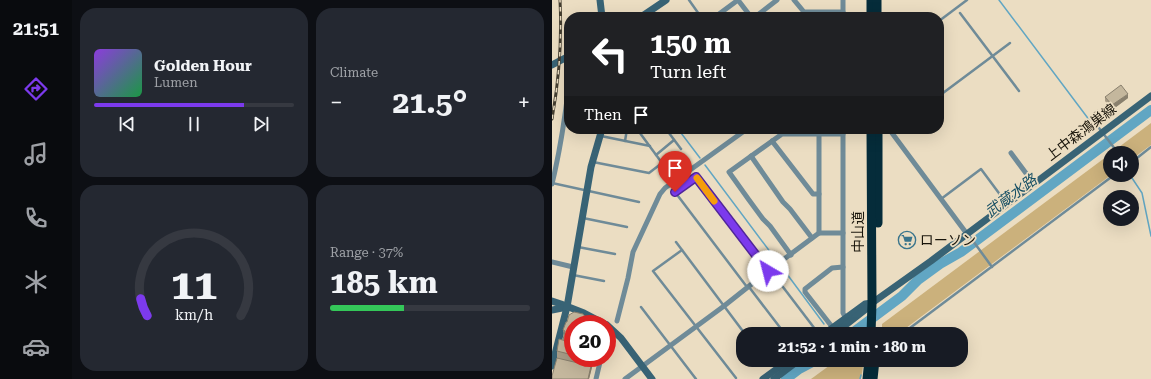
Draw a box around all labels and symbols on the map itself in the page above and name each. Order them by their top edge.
street label: 上中森鴻巣線 [1043,100,1119,164]
pin [658,151,692,192]
water label: 武蔵水路 [982,170,1042,221]
street label: 中山道 [850,211,866,253]
supermarket icon: ローソン [897,230,917,250]
place label: ローソン [920,232,976,248]
position arrow [747,250,789,292]
speed limit sign: 20 [564,315,616,367]

